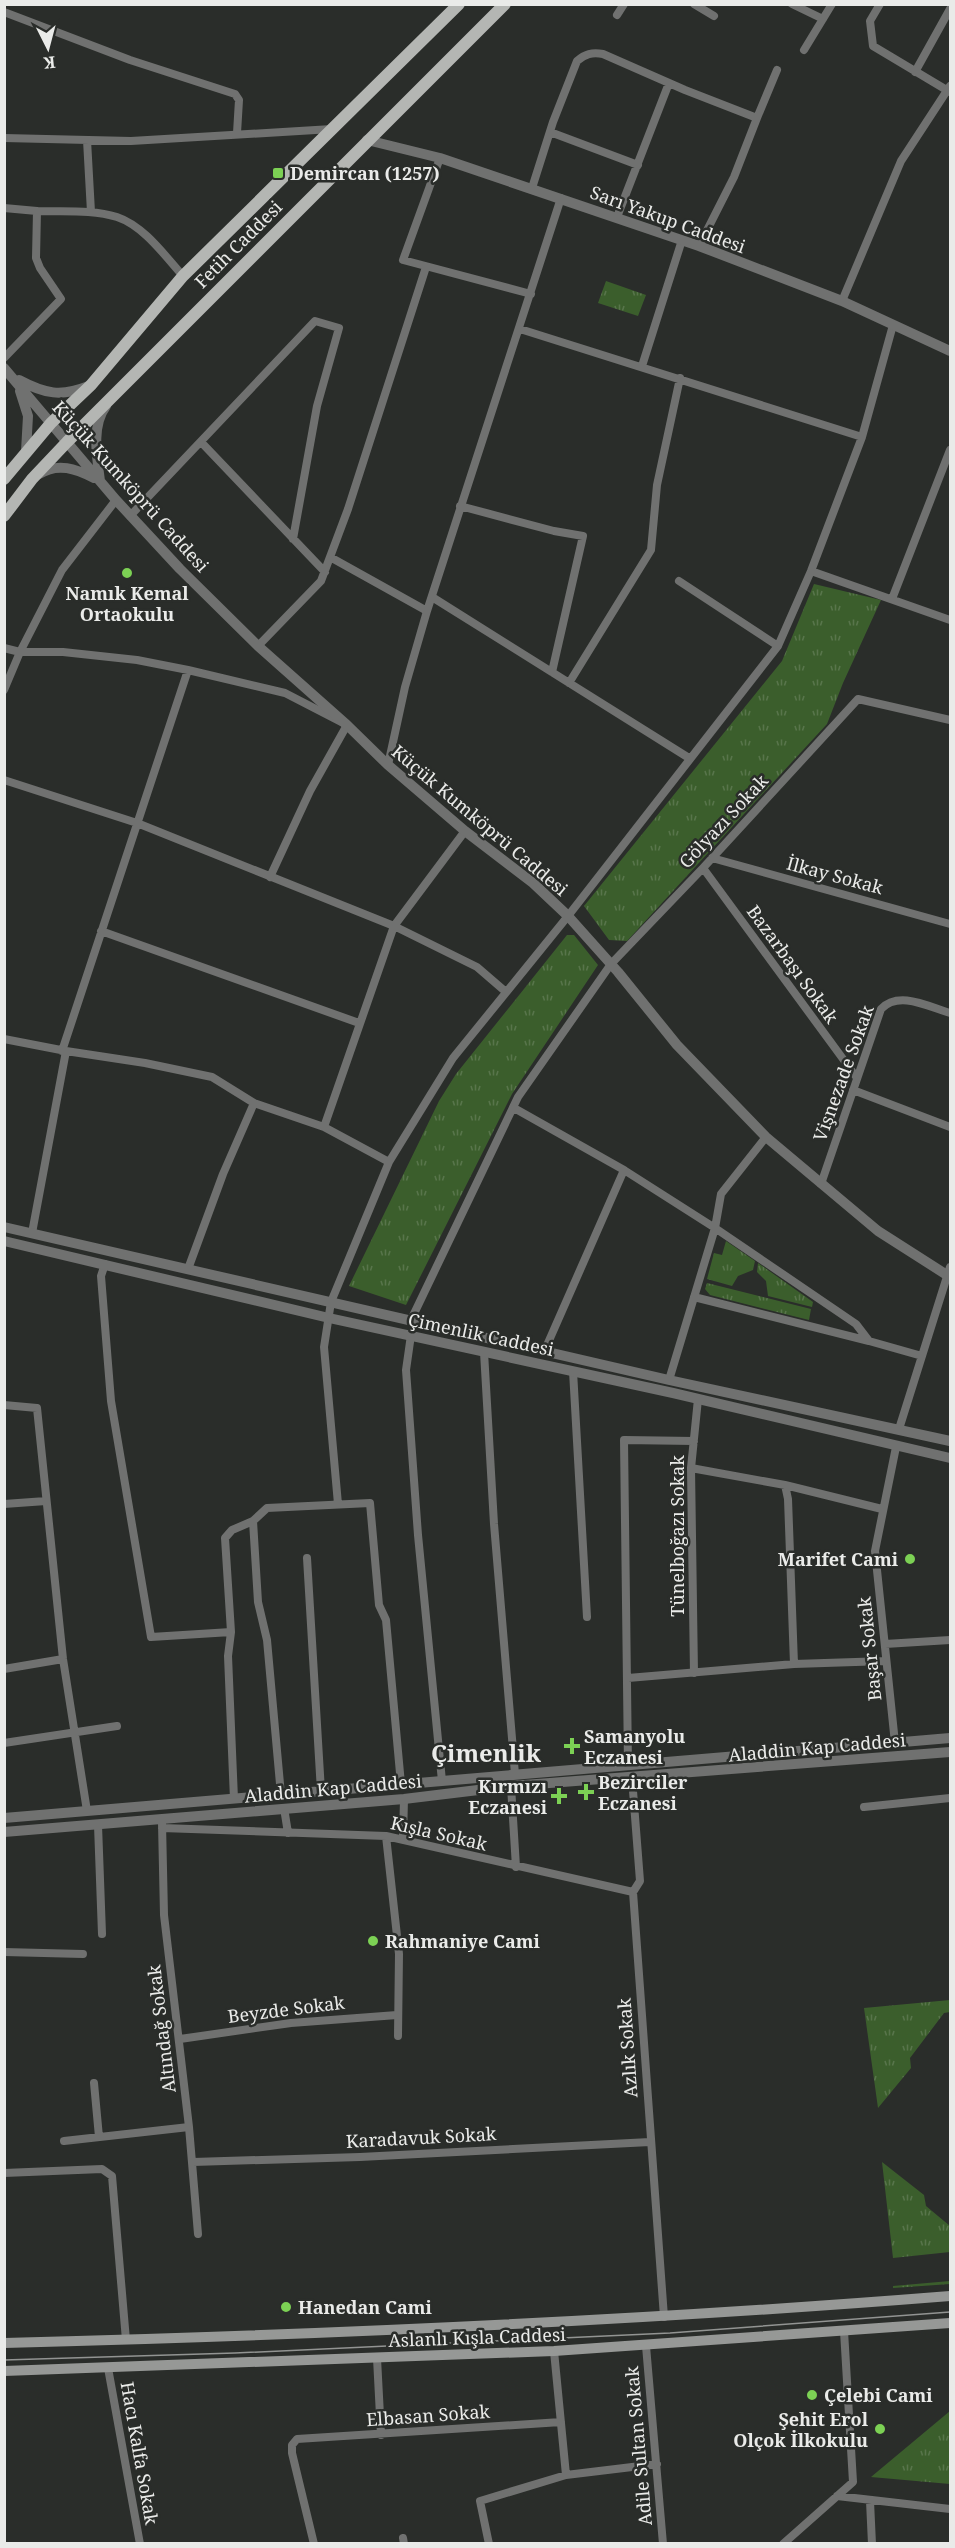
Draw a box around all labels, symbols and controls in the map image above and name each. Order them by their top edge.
north arrow [18,18,78,78]
text: K [42,51,57,74]
place label: Demircan (1257) [290,161,440,185]
marker: Demircan (1257) [271,166,285,180]
street label: Sarı Yakup Caddesi [587,180,749,258]
street label: Fetih Caddesi [189,195,287,293]
street label: Küçük Kumköprü Caddesi [48,395,215,577]
marker: Namık Kemal Ortaokulu [120,566,134,580]
place label: Namık Kemal Ortaokulu [65,581,189,626]
street label: Küçük Kumköprü Caddesi [387,739,573,901]
street label: Gölyazı Sokak [673,769,773,873]
street label: İlkay Sokak [784,851,886,899]
street label: Bazarbaşı Sokak [742,900,844,1028]
street label: Vişnezade Sokak [807,1001,879,1144]
street label: Çimenlik Caddesi [406,1307,556,1361]
street label: Tünelboğazı Sokak [665,1455,689,1617]
place label: Marifet Cami [778,1547,899,1571]
marker: Marifet Cami [903,1552,917,1566]
street label: Başar Sokak [852,1595,886,1702]
place label: Samanyolu Eczanesi [584,1724,685,1769]
street label: Aladdin Kap Caddesi [727,1727,907,1767]
district label: Çimenlik [431,1736,542,1769]
marker: Samanyolu Eczanesi [565,1739,579,1753]
street label: Aladdin Kap Caddesi [243,1768,423,1808]
place label: Bezirciler Eczanesi [598,1770,688,1815]
place label: Kırmızı Eczanesi [468,1774,548,1819]
marker: Bezirciler Eczanesi [579,1785,593,1799]
marker: Kırmızı Eczanesi [552,1789,566,1803]
street label: Kışla Sokak [388,1810,490,1856]
place label: Rahmaniye Cami [385,1929,540,1953]
marker: Rahmaniye Cami [366,1934,380,1948]
street label: Altındağ Sokak [141,1963,181,2094]
street label: Beyzde Sokak [226,1990,346,2028]
street label: Azlık Sokak [612,1997,642,2099]
street label: Karadavuk Sokak [345,2121,497,2153]
place label: Hanedan Cami [298,2295,433,2319]
marker: Hanedan Cami [279,2300,293,2314]
street label: Aslanlı Kışla Caddesi [388,2322,567,2352]
street label: Adile Sultan Sokak [619,2365,657,2527]
street label: Hacı Kalfa Sokak [116,2380,164,2527]
place label: Çelebi Cami [824,2383,933,2407]
marker: Çelebi Cami [805,2388,819,2402]
street label: Elbasan Sokak [365,2399,491,2431]
place label: Şehit Erol Olçok İlkokulu [733,2407,869,2452]
marker: Şehit Erol Olçok İlkokulu [873,2422,887,2436]

